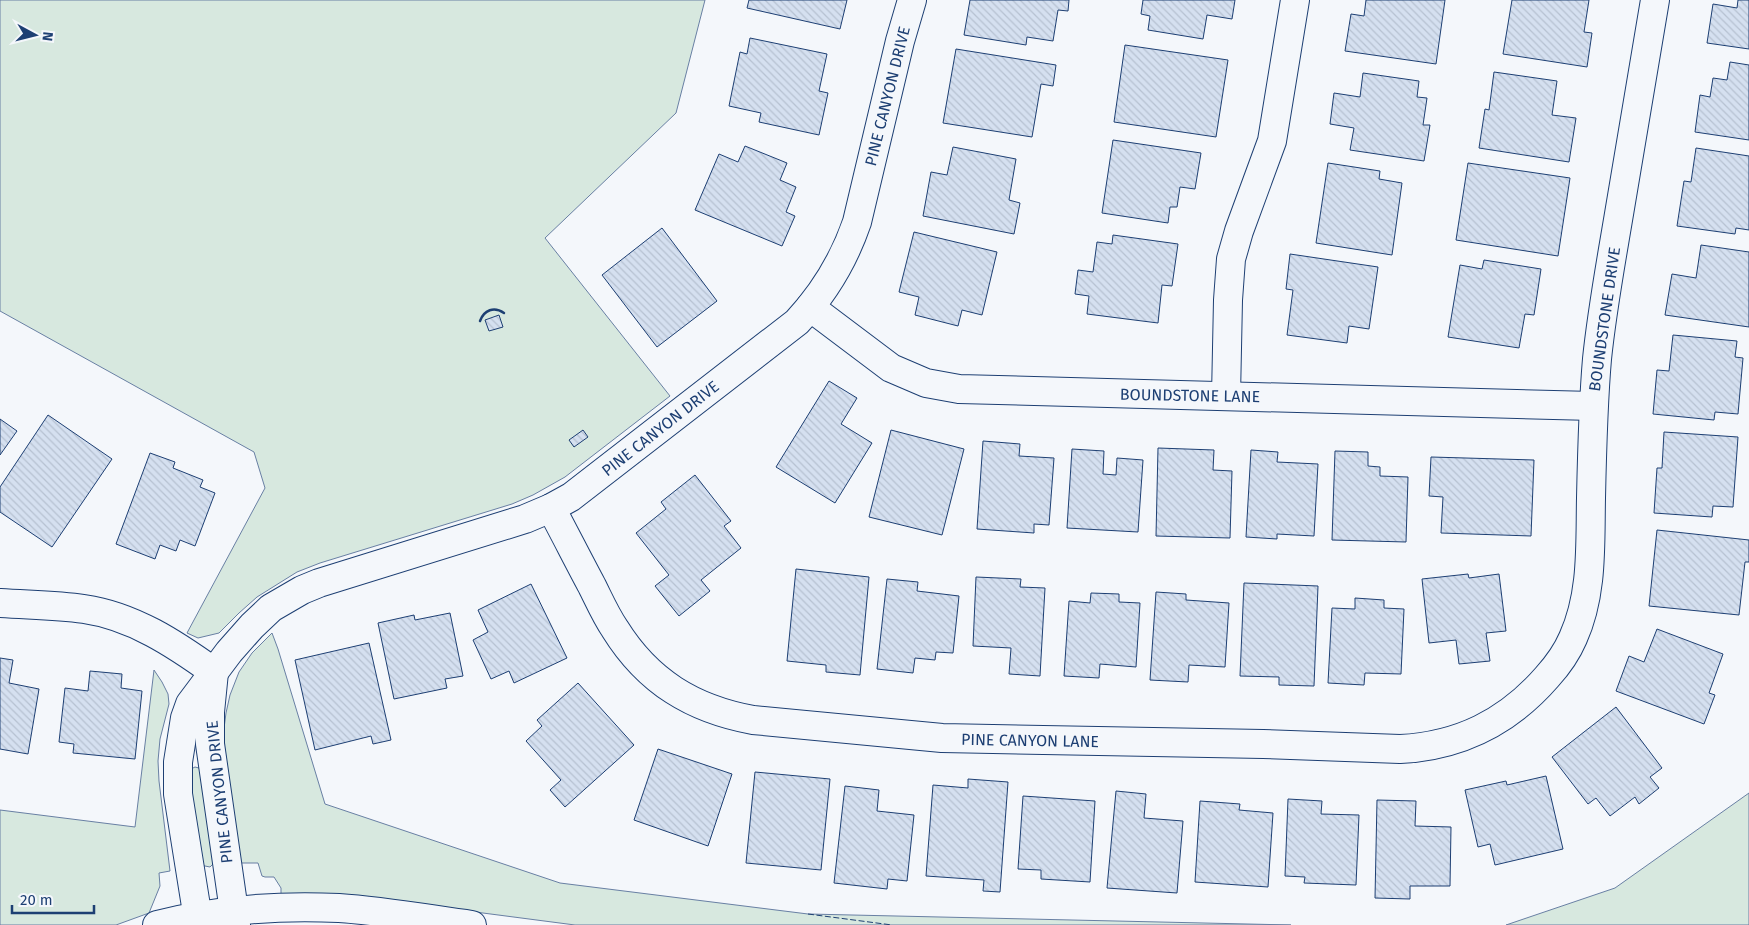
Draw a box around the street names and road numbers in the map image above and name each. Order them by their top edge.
street label: PINE CANYON DRIVE [861,24,914,168]
street label: BOUNDSTONE DRIVE [1585,246,1624,393]
street label: PINE CANYON DRIVE [598,377,723,480]
street label: BOUNDSTONE LANE [1120,385,1260,406]
street label: PINE CANYON DRIVE [203,720,236,864]
street label: PINE CANYON LANE [961,730,1099,751]

